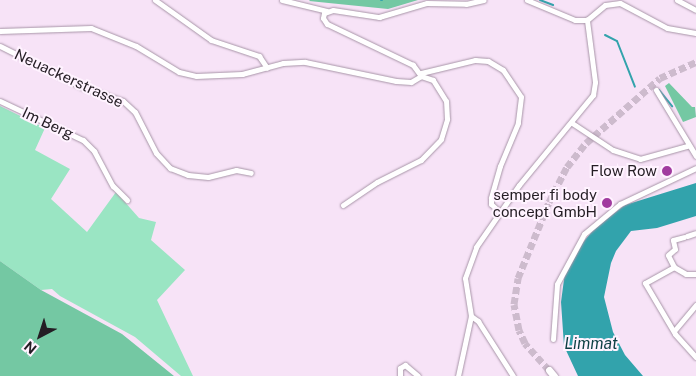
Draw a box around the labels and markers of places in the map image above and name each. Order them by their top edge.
place label: Flow Row [590,162,657,180]
marker: Flow Row [661,165,673,177]
place label: semper fi body concept GmbH [493,185,597,220]
marker: semper fi body concept GmbH [601,197,613,209]

